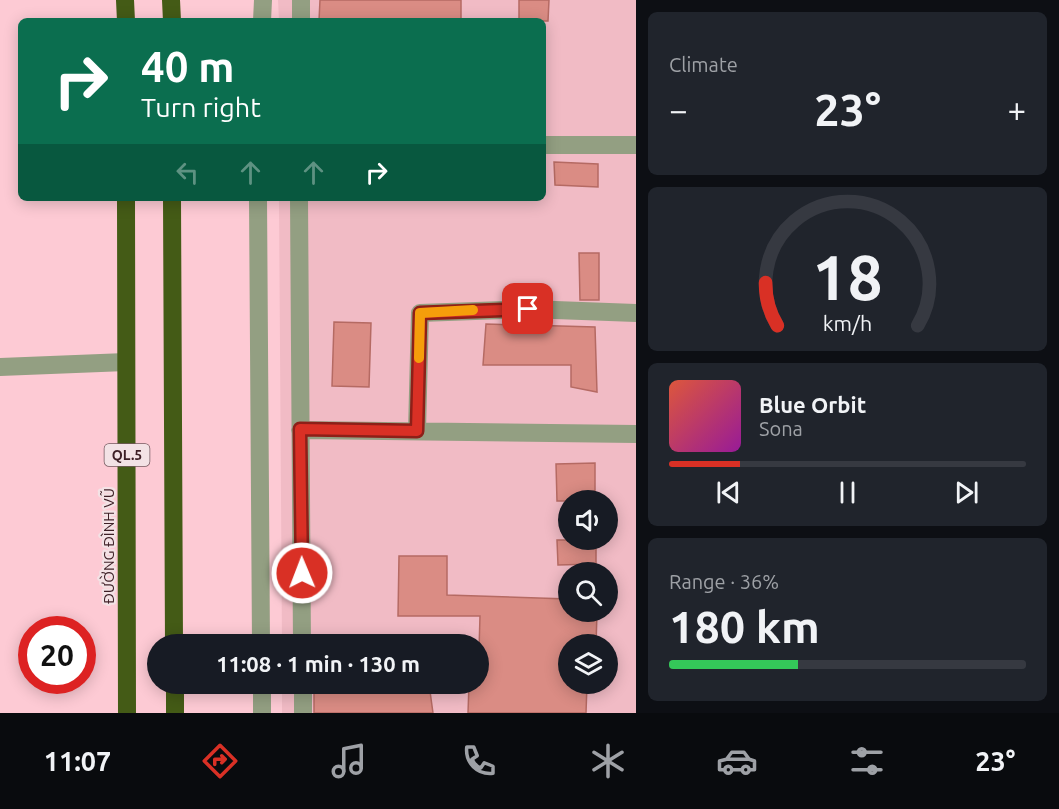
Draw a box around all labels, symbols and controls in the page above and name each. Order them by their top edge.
icon: right [42,42,120,120]
text: 40 m [141,43,235,90]
text: Climate [669,53,738,76]
text: 23° [814,84,881,135]
text: − [669,91,688,128]
text: + [1007,91,1026,128]
text: Turn right [141,92,261,122]
icon: left [171,156,204,189]
icon: ahead [234,156,267,189]
icon: ahead [297,156,330,189]
icon: right [360,156,393,189]
text: 18 [812,242,883,312]
pin [502,283,553,334]
icon: arrive [511,292,544,325]
text: km/h [823,311,872,335]
text: Blue Orbit [759,392,866,417]
text: Sona [759,417,803,440]
road number: QL.5 [104,444,150,466]
icon: previous [712,476,745,509]
icon: pause [831,476,864,509]
icon: next [950,476,983,509]
street label: ĐƯỜNG ĐÌNH VŨ [99,488,117,604]
map controls [558,490,618,694]
button: sound [558,490,618,550]
position arrow [270,541,334,605]
button: search [558,562,618,622]
text: Range · 36% [669,570,779,593]
text: 180 km [669,601,820,652]
speed limit sign: 20 [18,616,96,694]
button: layers [558,634,618,694]
text: 11:08 · 1 min · 130 m [216,651,420,676]
icon: directions [199,740,241,782]
icon: music [328,740,370,782]
icon: phone [458,740,500,782]
icon: climate [587,740,629,782]
icon: car [716,740,758,782]
icon: filters [846,740,888,782]
text: 11:07 [44,746,111,776]
text: 23° [975,746,1015,776]

